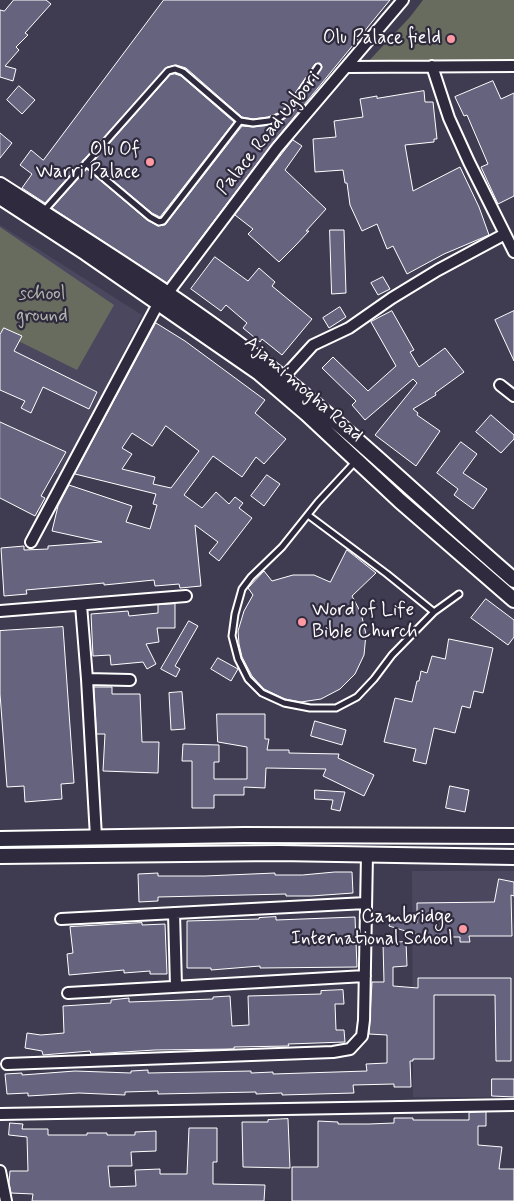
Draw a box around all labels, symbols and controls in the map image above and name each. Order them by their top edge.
place label: Olu Palace field [323,28,441,50]
marker: Olu Palace field [445,33,457,45]
street label: Palace Road Ugbori [212,68,326,200]
place label: Olu Of Warri Palace [36,140,140,184]
marker: Olu Of Warri Palace [144,156,156,168]
park label: school ground [16,284,68,328]
street label: Ajamimogha Road [239,332,367,448]
place label: Word of Life Bible Church [312,600,418,644]
marker: Word of Life Bible Church [296,616,308,628]
place label: Cambridge International School [291,907,453,951]
marker: Cambridge International School [457,923,469,935]

